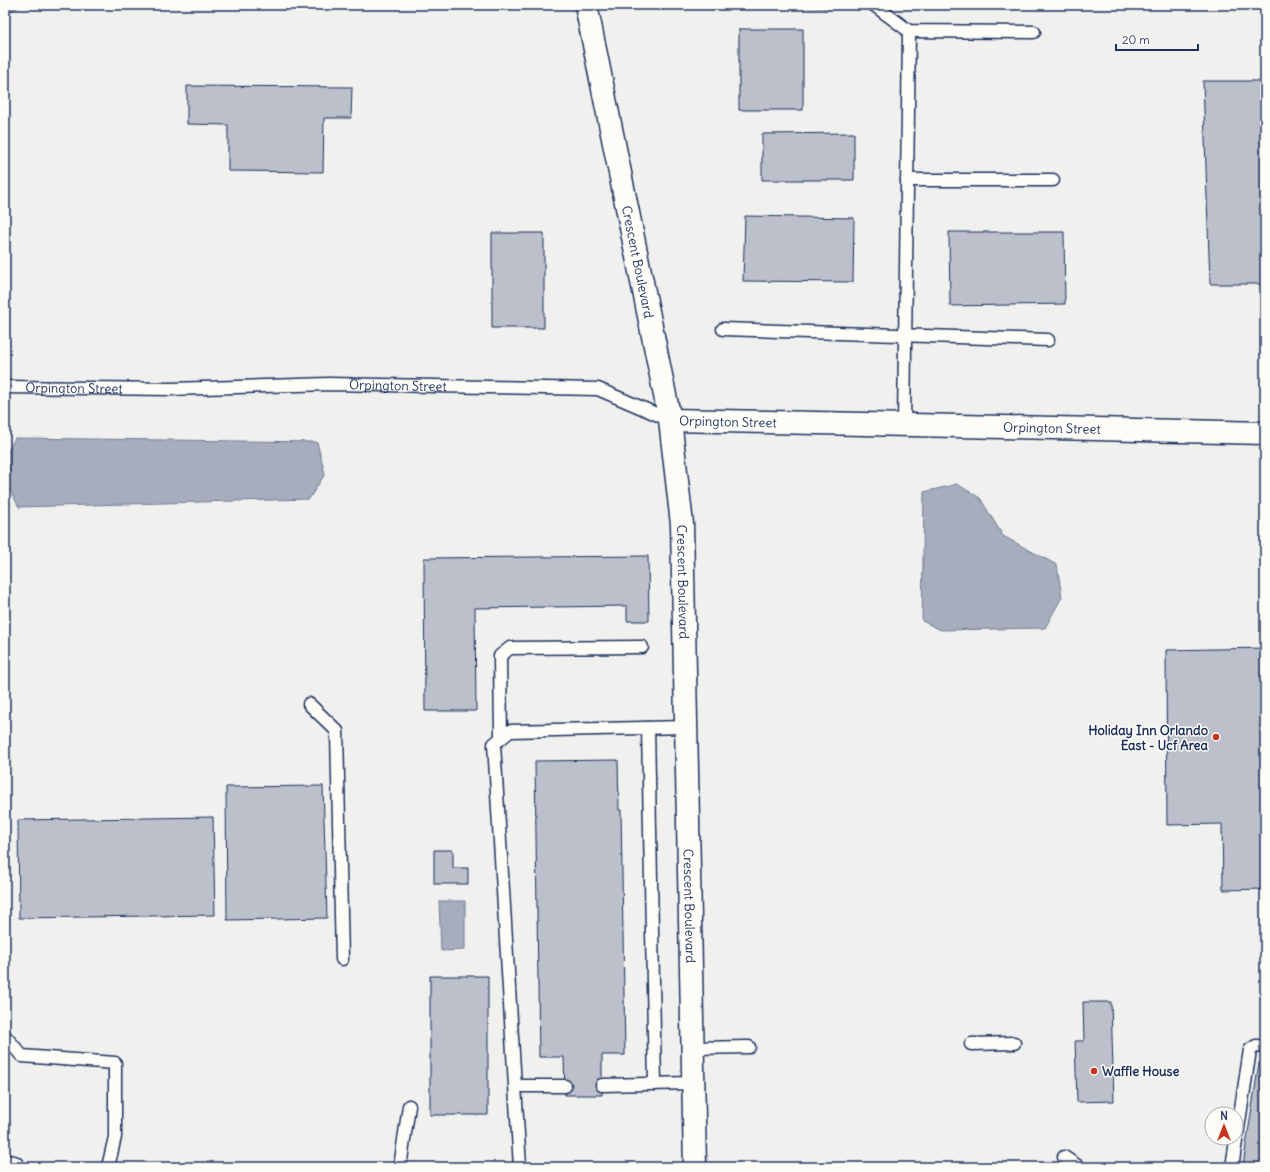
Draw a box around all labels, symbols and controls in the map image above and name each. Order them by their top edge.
scale bar [1116,26,1198,52]
text: 20 m [1122,32,1150,47]
street label: Crescent Boulevard [618,204,657,320]
street label: Orpington Street [349,376,447,395]
street label: Orpington Street [25,379,124,397]
street label: Orpington Street [679,412,777,431]
street label: Orpington Street [1003,419,1102,438]
street label: Crescent Boulevard [673,524,692,640]
place label: Holiday Inn Orlando East - Ucf Area [1088,722,1209,754]
marker: Holiday Inn Orlando East - Ucf Area [1211,732,1221,742]
street label: Crescent Boulevard [680,848,699,964]
place label: Waffle House [1102,1063,1179,1080]
marker: Waffle House [1089,1066,1099,1076]
north arrow [1204,1106,1244,1146]
text: N [1220,1109,1228,1123]

